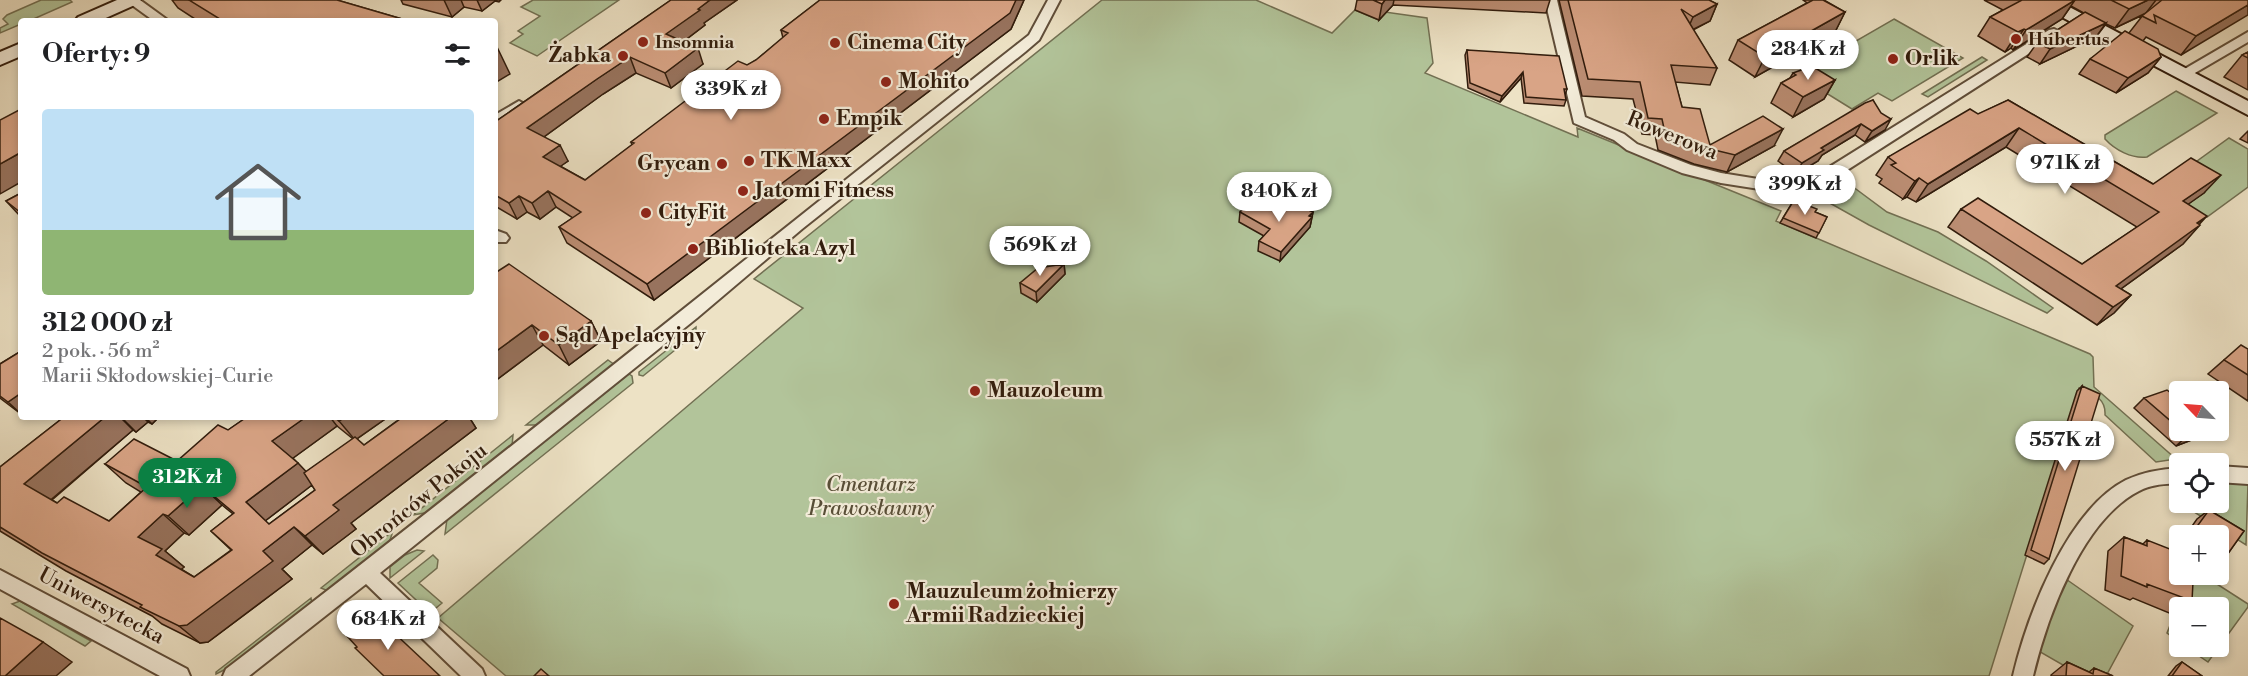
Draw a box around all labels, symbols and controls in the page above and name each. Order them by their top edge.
place label: Hubertus [2028,28,2110,51]
place label: Cinema City [847,30,967,56]
pin: 284K zł [1753,30,1863,81]
place label: Insomnia [655,31,734,54]
marker: Hubertus [2009,32,2023,46]
marker: Insomnia [636,35,650,49]
marker: Cinema City [828,36,842,50]
text: 284K zł [1771,37,1845,62]
text: Oferty: 9 [42,38,150,70]
icon: filters [441,38,474,71]
place label: Żabka [549,40,612,69]
place label: Orlik [1905,46,1960,72]
marker: Żabka [616,49,630,63]
marker: Orlik [1886,52,1900,66]
place label: Mohito [898,69,970,95]
pin: 339K zł [676,70,786,121]
marker: Mohito [879,75,893,89]
text: 339K zł [695,77,767,102]
place label: Empik [836,106,904,132]
street label: Rowerowa [1623,106,1722,166]
marker: Empik [817,112,831,126]
pin: 971K zł [2010,144,2120,195]
icon: home [204,148,312,256]
place label: TK Maxx [761,148,853,174]
place label: Grycan [637,151,710,177]
text: 971K zł [2030,151,2100,176]
marker: TK Maxx [742,154,756,168]
marker: Grycan [715,157,729,171]
pin: 399K zł [1750,165,1860,216]
pin: 840K zł [1224,172,1334,223]
text: 399K zł [1769,172,1841,197]
place label: Jatomi Fitness [752,178,894,204]
text: 840K zł [1241,179,1317,204]
marker: Jatomi Fitness [736,184,750,198]
place label: CityFit [658,200,726,226]
marker: CityFit [639,206,653,220]
pin: 569K zł [985,226,1095,277]
text: 569K zł [1003,233,1077,258]
place label: Biblioteka Azyl [705,236,856,262]
marker: Biblioteka Azyl [686,242,700,256]
text: 312 000 zł [42,307,172,339]
place label: Sąd Apelacyjny [556,323,706,349]
marker: Sąd Apelacyjny [537,329,551,343]
text: 2 pok. · 56 m² [42,339,160,364]
text: Marii Skłodowskiej-Curie [42,364,273,389]
place label: Mauzoleum [987,378,1103,404]
north arrow [2169,381,2229,441]
map controls [2169,381,2229,657]
marker: Mauzoleum [968,384,982,398]
pin: 557K zł [2010,421,2120,472]
text: 557K zł [2029,428,2101,453]
street label: Obrońców Pokoju [345,438,493,564]
button: locate [2169,453,2229,513]
pin: 312K zł [132,458,242,509]
text: 312K zł [152,465,222,490]
park label: Cmentarz Prawosławny [807,472,935,522]
button: + [2169,525,2229,585]
street label: Uniwersytecka [34,562,169,650]
place label: Mauzuleum żołnierzy Armii Radzieckiej [905,579,1118,629]
marker: Mauzuleum żołnierzy Armii Radzieckiej [887,597,901,611]
button: − [2169,597,2229,657]
pin: 684K zł [333,600,443,651]
text: 684K zł [351,607,425,632]

